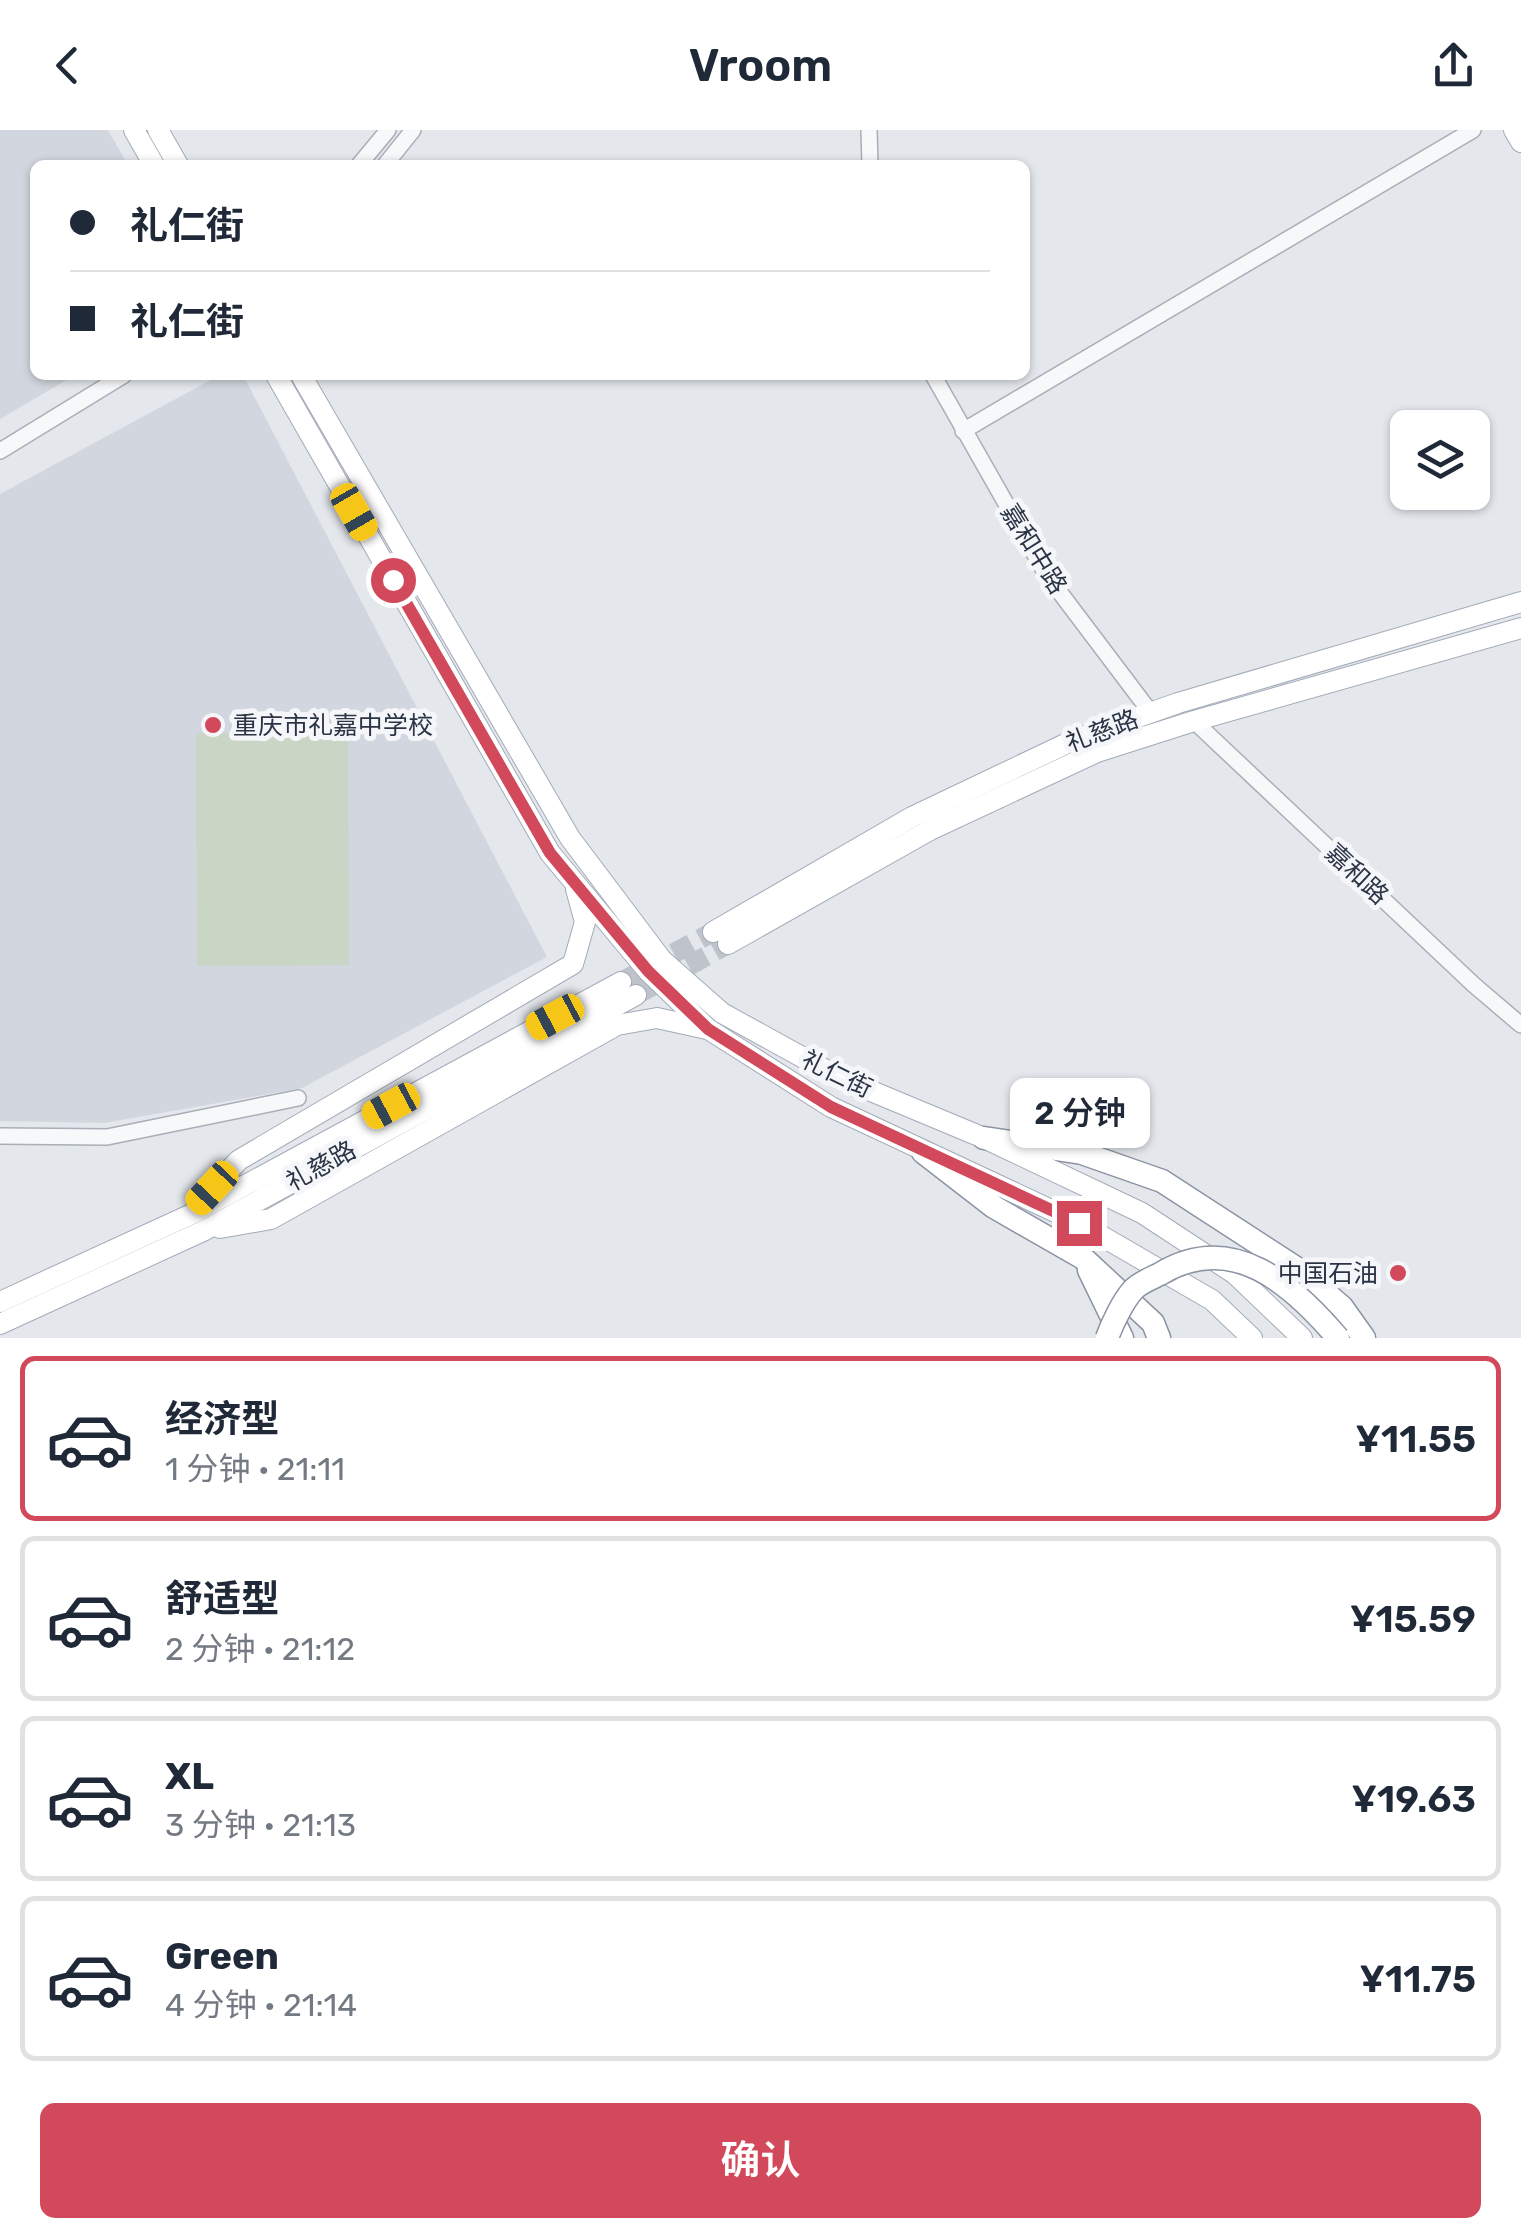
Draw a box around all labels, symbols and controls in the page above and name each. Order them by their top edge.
icon: back [40,38,95,93]
icon: share [1426,38,1481,93]
text: Vroom [689,39,832,92]
text: 礼仁街 [130,203,244,249]
text: 礼仁街 [130,299,244,345]
map controls [1390,410,1490,510]
button: layers [1390,410,1490,510]
car [326,479,382,545]
street label: 嘉和中路 [995,499,1073,599]
route start [371,558,416,603]
street label: 礼慈路 [1062,704,1142,758]
place label: 重庆市礼嘉中学校 [233,711,433,740]
marker: 重庆市礼嘉中学校 [202,714,224,736]
street label: 嘉和路 [1320,838,1394,910]
car [521,990,589,1044]
street label: 礼仁街 [797,1045,877,1103]
callout: 2 分钟 [1009,1078,1149,1148]
car [357,1079,425,1133]
text: 2 分钟 [1034,1094,1126,1132]
street label: 礼慈路 [281,1135,361,1197]
car [181,1156,243,1220]
route end [1057,1201,1102,1246]
place label: 中国石油 [1278,1259,1378,1288]
marker: 中国石油 [1387,1262,1409,1284]
icon: car [45,1394,135,1484]
text: 经济型 [165,1396,279,1442]
text: ¥11.55 [1356,1416,1476,1462]
text: 1 分钟 · 21:11 [165,1450,345,1488]
icon: car [45,1574,135,1664]
text: 舒适型 [165,1576,279,1622]
text: ¥15.59 [1350,1596,1476,1642]
text: 2 分钟 · 21:12 [165,1630,355,1668]
text: XL [165,1753,214,1799]
icon: car [45,1754,135,1844]
text: ¥19.63 [1352,1776,1476,1822]
text: 3 分钟 · 21:13 [165,1806,356,1844]
text: Green [165,1933,279,1979]
icon: car [45,1934,135,2024]
text: ¥11.75 [1360,1956,1476,2002]
text: 4 分钟 · 21:14 [165,1986,357,2024]
button: 确认 [40,2103,1481,2218]

